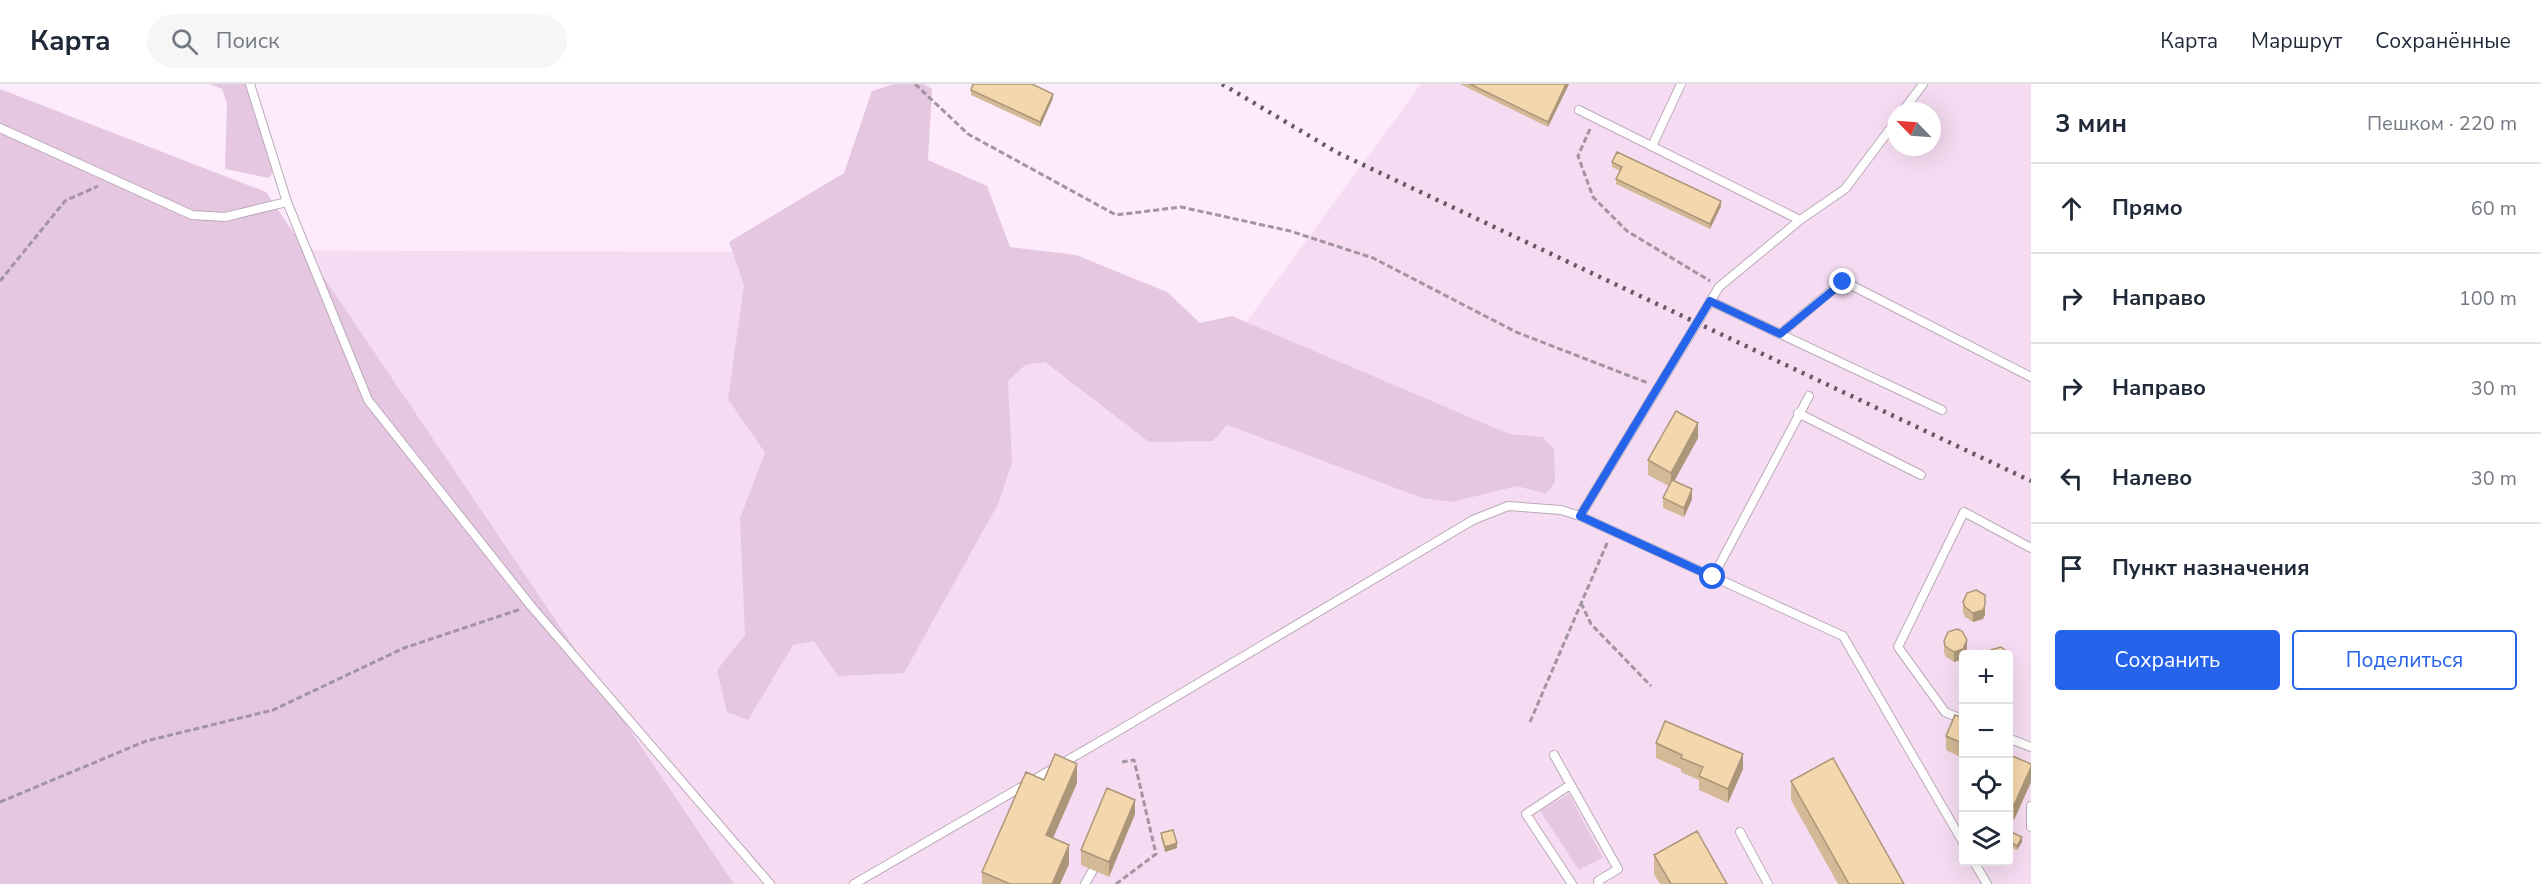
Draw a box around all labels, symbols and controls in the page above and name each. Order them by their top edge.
search box [147,14,567,68]
text: Карта [30,22,111,60]
icon: search [168,25,201,58]
text: Поиск [216,26,280,56]
text: Карта [2160,27,2218,55]
text: Маршрут [2251,27,2342,55]
text: Сохранённые [2375,27,2511,55]
north arrow [1887,102,1941,156]
text: 3 мин [2055,106,2127,141]
text: Пешком · 220 m [2367,110,2517,137]
icon: ahead [2055,192,2088,225]
text: Прямо [2112,193,2183,223]
text: 60 m [2471,195,2517,222]
route end [1829,268,1855,294]
icon: right [2055,282,2088,315]
text: Направо [2112,283,2206,313]
text: 100 m [2459,285,2517,312]
icon: right [2055,372,2088,405]
text: Направо [2112,373,2206,403]
text: 30 m [2471,375,2517,402]
icon: left [2055,462,2088,495]
text: Налево [2112,463,2192,493]
text: 30 m [2471,465,2517,492]
icon: arrive [2055,552,2088,585]
text: Пункт назначения [2112,553,2310,583]
route start [1699,563,1725,589]
button: Сохранить [2055,630,2280,690]
button: Поделиться [2292,630,2517,690]
map controls [1959,650,2013,866]
button: + [1959,650,2013,704]
button: − [1959,704,2013,758]
button: locate [1959,758,2013,812]
button: layers [1959,812,2013,866]

